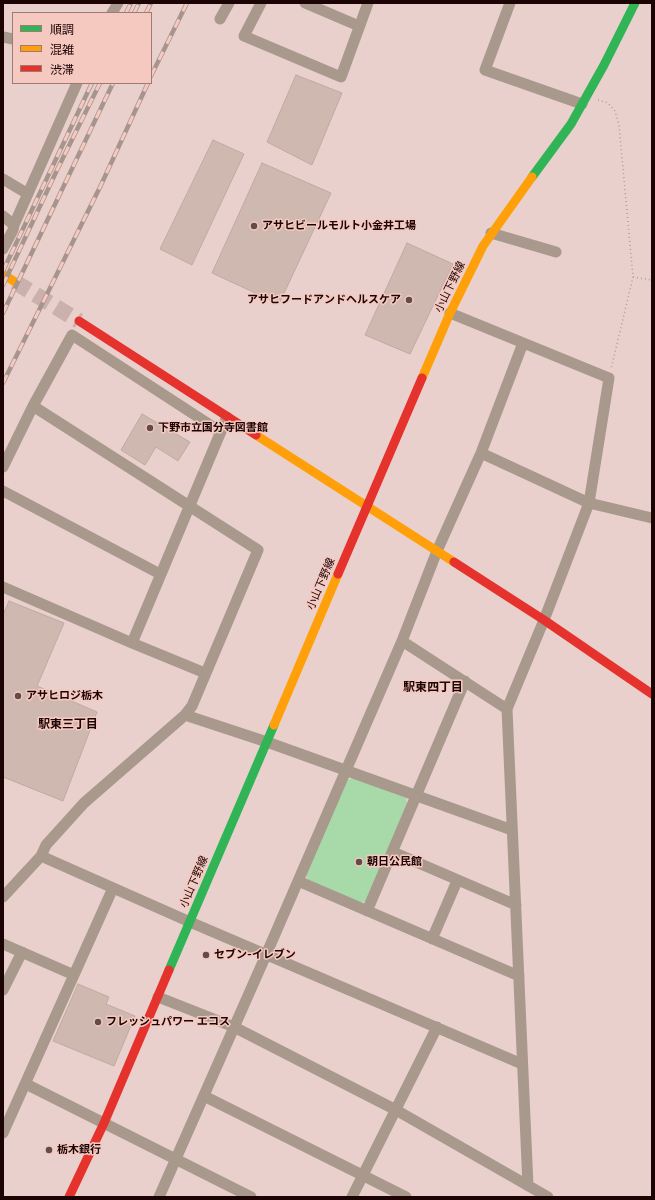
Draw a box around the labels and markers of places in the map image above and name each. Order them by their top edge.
place label: アサヒビールモルト小金井工場 [262,219,416,233]
marker: アサヒビールモルト小金井工場 [249,221,259,231]
place label: アサヒフードアンドヘルスケア [247,293,401,307]
marker: アサヒフードアンドヘルスケア [404,295,414,305]
place label: 下野市立国分寺図書館 [158,421,268,435]
marker: 下野市立国分寺図書館 [145,423,155,433]
place label: アサヒロジ栃木 [26,689,103,703]
marker: アサヒロジ栃木 [13,691,23,701]
place label: 朝日公民館 [367,855,422,869]
marker: 朝日公民館 [354,857,364,867]
place label: セブン-イレブン [214,948,296,962]
marker: セブン-イレブン [201,950,211,960]
place label: フレッシュパワー エコス [106,1015,230,1029]
marker: フレッシュパワー エコス [93,1017,103,1027]
place label: 栃木銀行 [57,1143,101,1157]
marker: 栃木銀行 [44,1145,54,1155]

